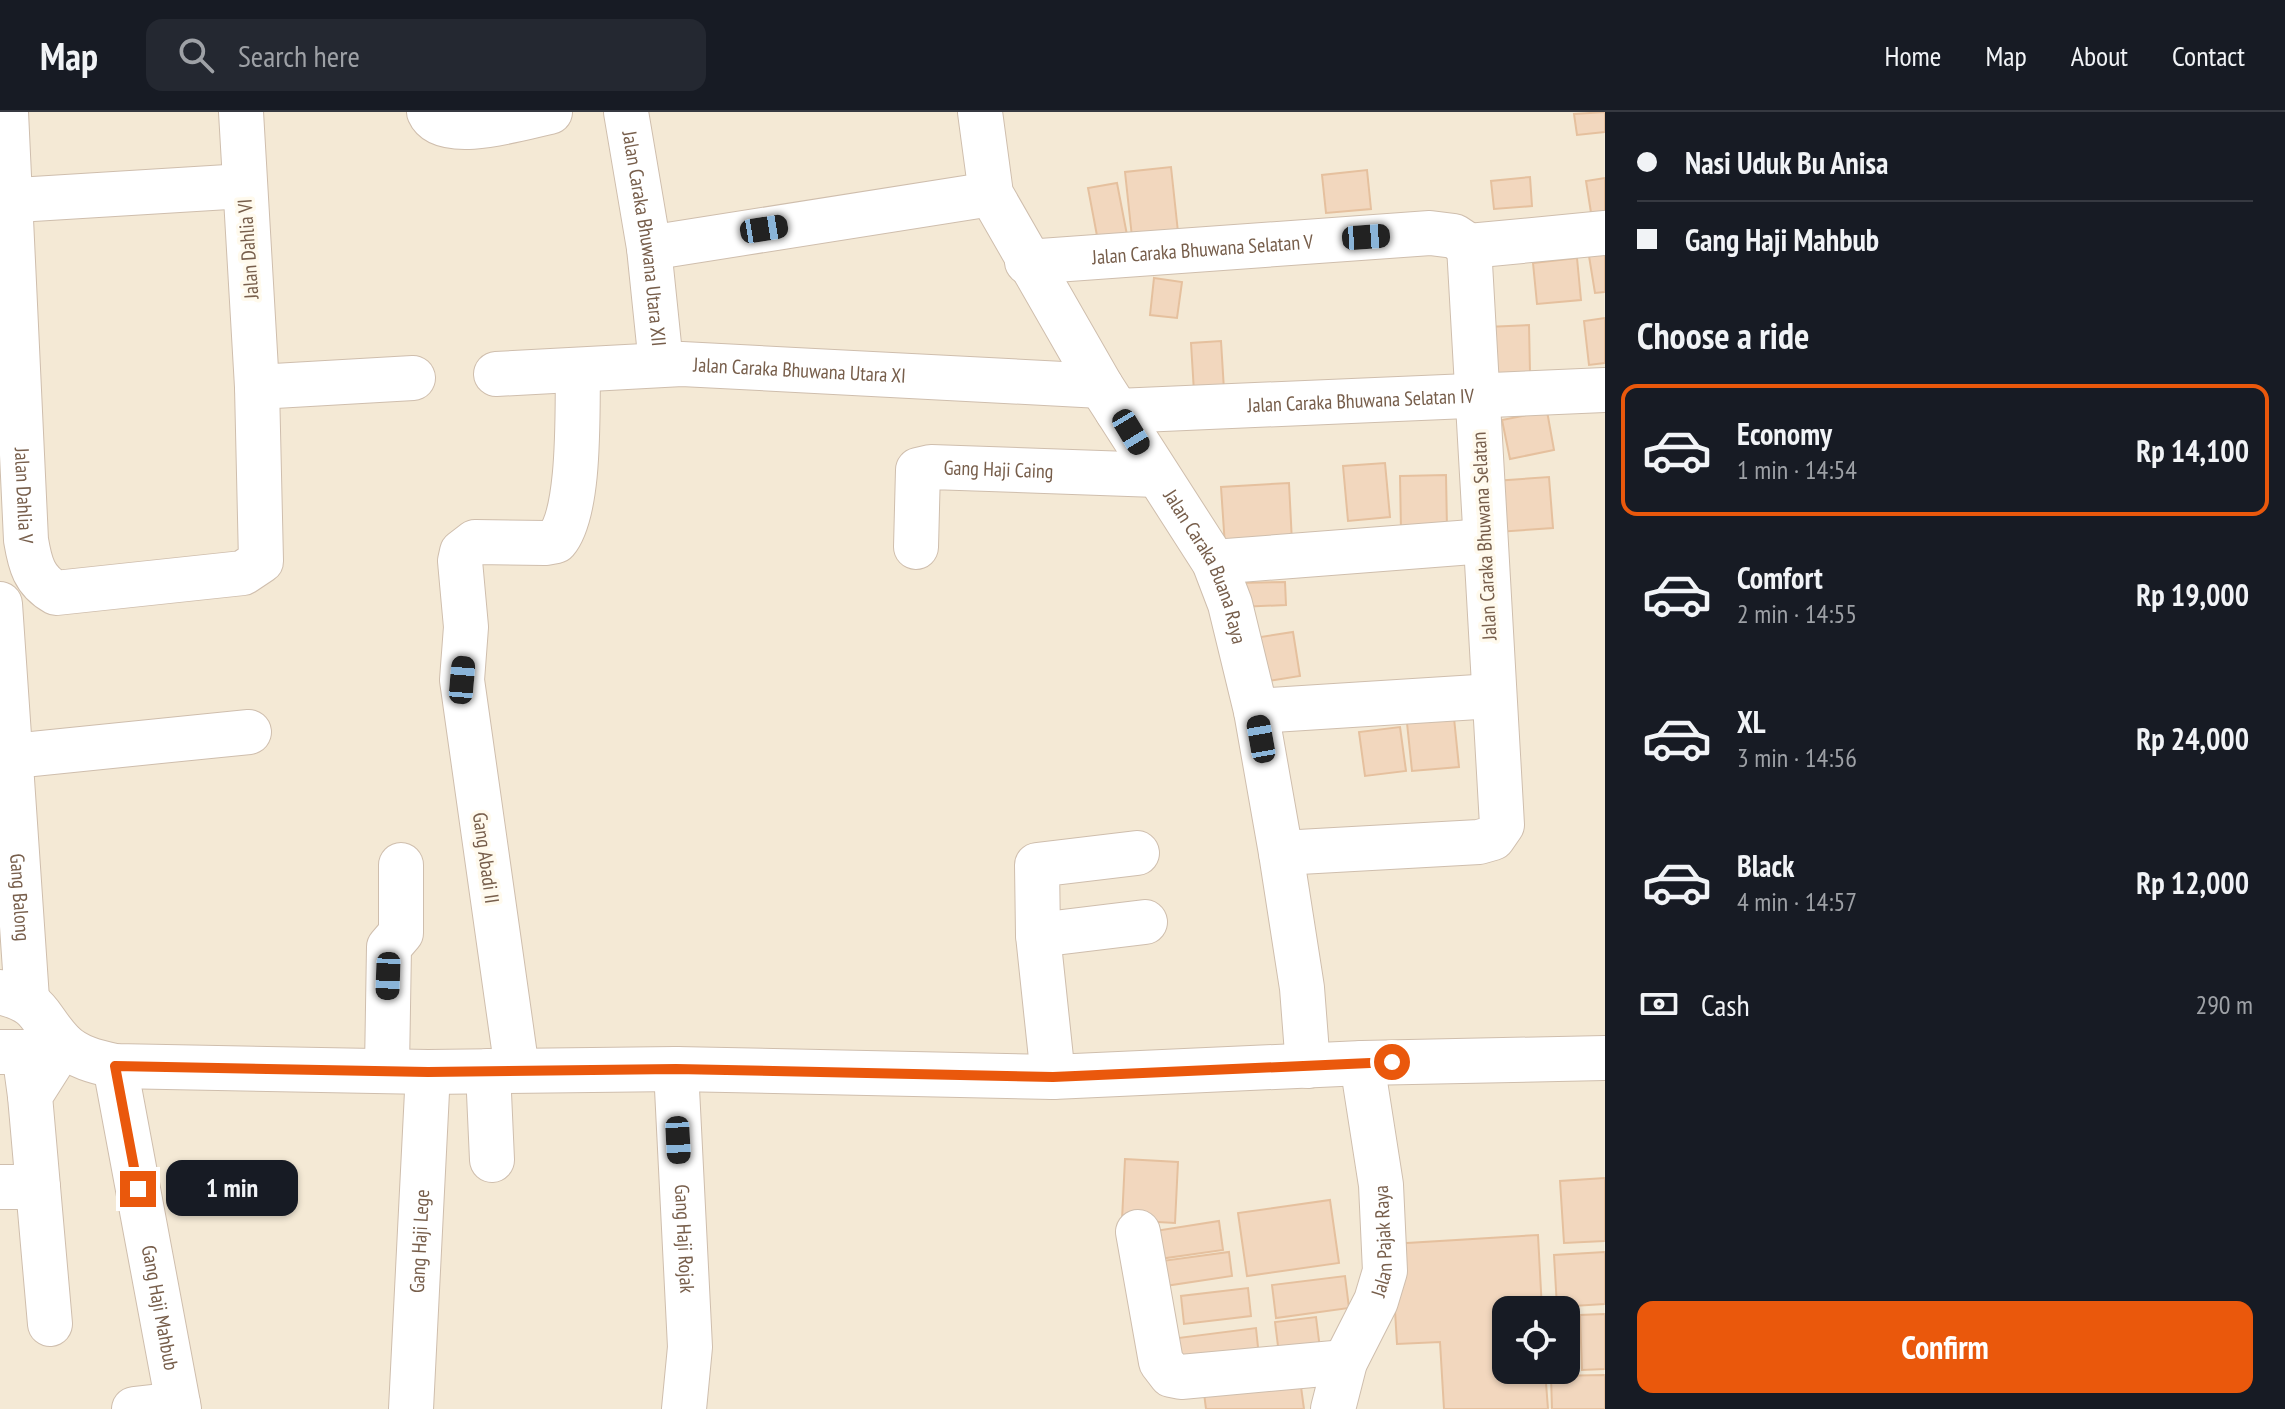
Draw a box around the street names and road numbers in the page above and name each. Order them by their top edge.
street label: Jalan Caraka Bhuwana Utara XII [616,128,672,347]
street label: Jalan Dahlia VI [232,198,265,301]
street label: Jalan Caraka Bhuwana Selatan V [1090,228,1315,270]
street label: Jalan Caraka Bhuwana Utara XI [692,352,906,389]
street label: Jalan Caraka Bhuwana Selatan IV [1246,383,1475,418]
street label: Jalan Caraka Bhuwana Selatan [1466,431,1502,642]
street label: Jalan Dahlia V [9,446,39,545]
street label: Gang Haji Caing [943,454,1054,484]
street label: Jalan Caraka Buana Raya [1157,484,1252,646]
street label: Gang Abadi II [467,811,505,905]
street label: Gang Balong [4,853,36,942]
street label: Gang Haji Rojak [669,1184,700,1294]
street label: Jalan Pajak Raya [1365,1185,1398,1301]
street label: Gang Haji Lege [404,1189,435,1294]
street label: Gang Haji Mahbub [136,1243,185,1373]

